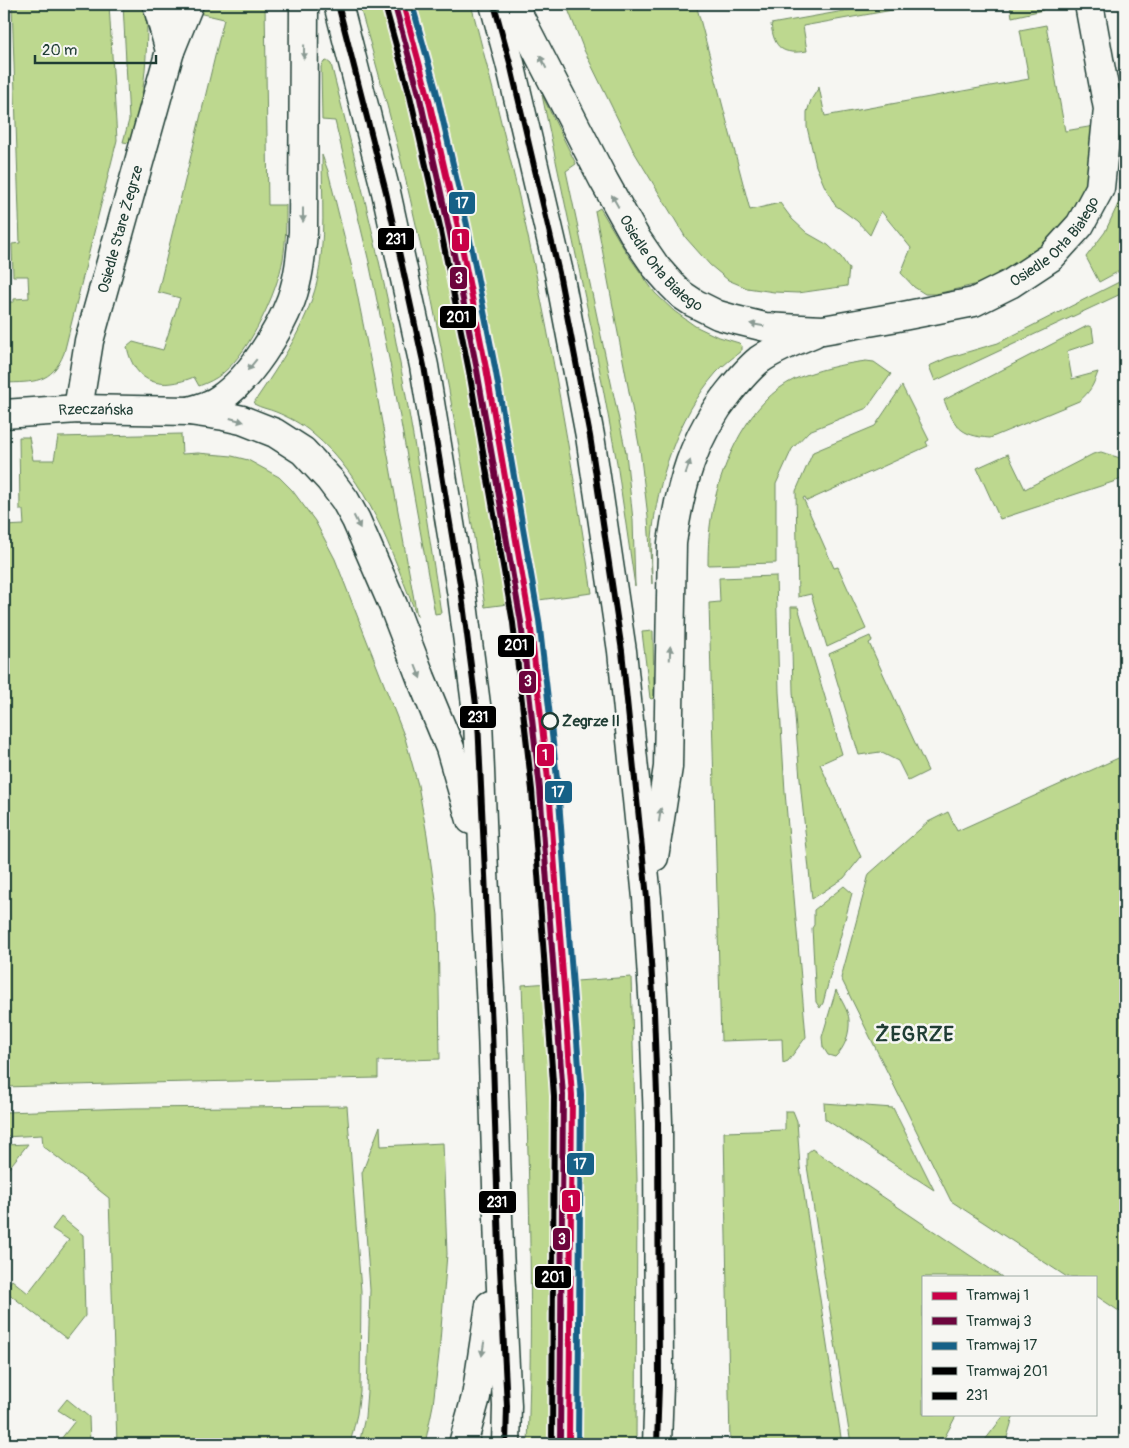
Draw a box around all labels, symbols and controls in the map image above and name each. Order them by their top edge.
scale bar [35,32,156,64]
text: 20 m [42,41,77,60]
one-way arrow [300,45,308,61]
one-way arrow [539,55,547,70]
street label: Osiedle Stare Żegrze [93,163,147,295]
line badge: 17 [448,191,476,215]
street label: Osiedle Orła Białego [1006,193,1103,291]
one-way arrow [610,194,619,207]
text: 17 [456,195,469,212]
one-way arrow [299,207,307,223]
street label: Osiedle Orła Białego [615,211,706,315]
line badge: 231 [377,227,415,251]
line badge: 1 [451,228,470,252]
text: 231 [386,231,406,248]
text: 1 [457,231,463,248]
line badge: 3 [449,266,468,290]
text: 3 [455,270,463,287]
line badge: 201 [439,305,477,329]
text: 201 [447,309,469,326]
one-way arrow [748,321,764,329]
one-way arrow [247,359,258,372]
street label: Rzeczańska [58,399,133,420]
one-way arrow [230,416,245,424]
one-way arrow [685,460,692,475]
one-way arrow [353,514,361,529]
line badge: 201 [497,634,535,658]
text: 201 [505,637,527,654]
one-way arrow [667,645,675,661]
one-way arrow [414,665,422,680]
line badge: 3 [518,670,537,694]
text: 3 [524,673,532,690]
line badge: 231 [459,705,497,729]
text: 231 [468,709,488,726]
marker: Żegrze II [541,712,559,730]
place label: Żegrze II [562,712,620,731]
line badge: 1 [536,743,555,767]
text: 1 [542,747,548,764]
line badge: 17 [544,780,573,804]
text: 17 [552,784,565,801]
one-way arrow [657,807,665,823]
district label: ŻEGRZE [875,1022,955,1047]
line badge: 17 [566,1152,595,1176]
text: 17 [574,1156,587,1173]
line badge: 1 [561,1189,581,1213]
line badge: 231 [478,1190,517,1214]
text: 1 [568,1193,574,1210]
text: 231 [487,1194,507,1211]
line badge: 3 [552,1227,571,1251]
text: 3 [558,1231,566,1248]
line badge: 201 [534,1265,572,1289]
text: 201 [542,1269,564,1286]
legend [922,1276,1096,1416]
text: Tramwaj 1 [966,1286,1029,1305]
text: Tramwaj 3 [966,1312,1032,1331]
text: Tramwaj 17 [966,1336,1037,1355]
one-way arrow [479,1341,487,1357]
text: Tramwaj 201 [966,1362,1048,1381]
text: 231 [966,1386,988,1405]

